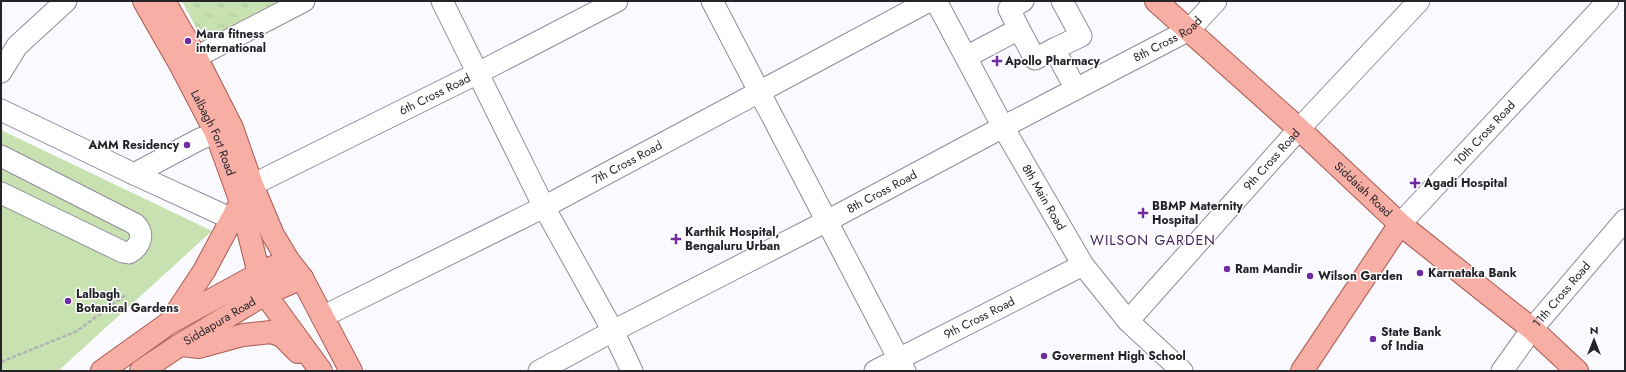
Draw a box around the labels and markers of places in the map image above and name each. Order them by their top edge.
place label: Mara fitness international [196,25,266,57]
marker: Mara fitness international [183,36,193,46]
place label: Apollo Pharmacy [1004,52,1100,70]
marker: Apollo Pharmacy [992,56,1002,66]
place label: AMM Residency [87,136,180,154]
marker: AMM Residency [182,140,192,150]
place label: Agadi Hospital [1423,174,1507,192]
marker: Agadi Hospital [1409,177,1421,189]
place label: BBMP Maternity Hospital [1152,197,1244,229]
marker: BBMP Maternity Hospital [1137,207,1149,219]
place label: Karthik Hospital, Bengaluru Urban [685,223,780,255]
marker: Karthik Hospital, Bengaluru Urban [670,233,682,245]
place label: Ram Mandir [1235,260,1302,278]
marker: Ram Mandir [1222,264,1232,274]
place label: Karnataka Bank [1428,264,1517,282]
place label: Wilson Garden [1318,267,1403,285]
marker: Karnataka Bank [1415,268,1425,278]
marker: Wilson Garden [1305,271,1315,281]
place label: Lalbagh Botanical Gardens [76,285,179,317]
marker: Lalbagh Botanical Gardens [63,296,73,306]
place label: State Bank of India [1381,323,1441,355]
marker: State Bank of India [1368,334,1378,344]
place label: Goverment High School [1052,347,1186,365]
marker: Goverment High School [1039,351,1049,361]

